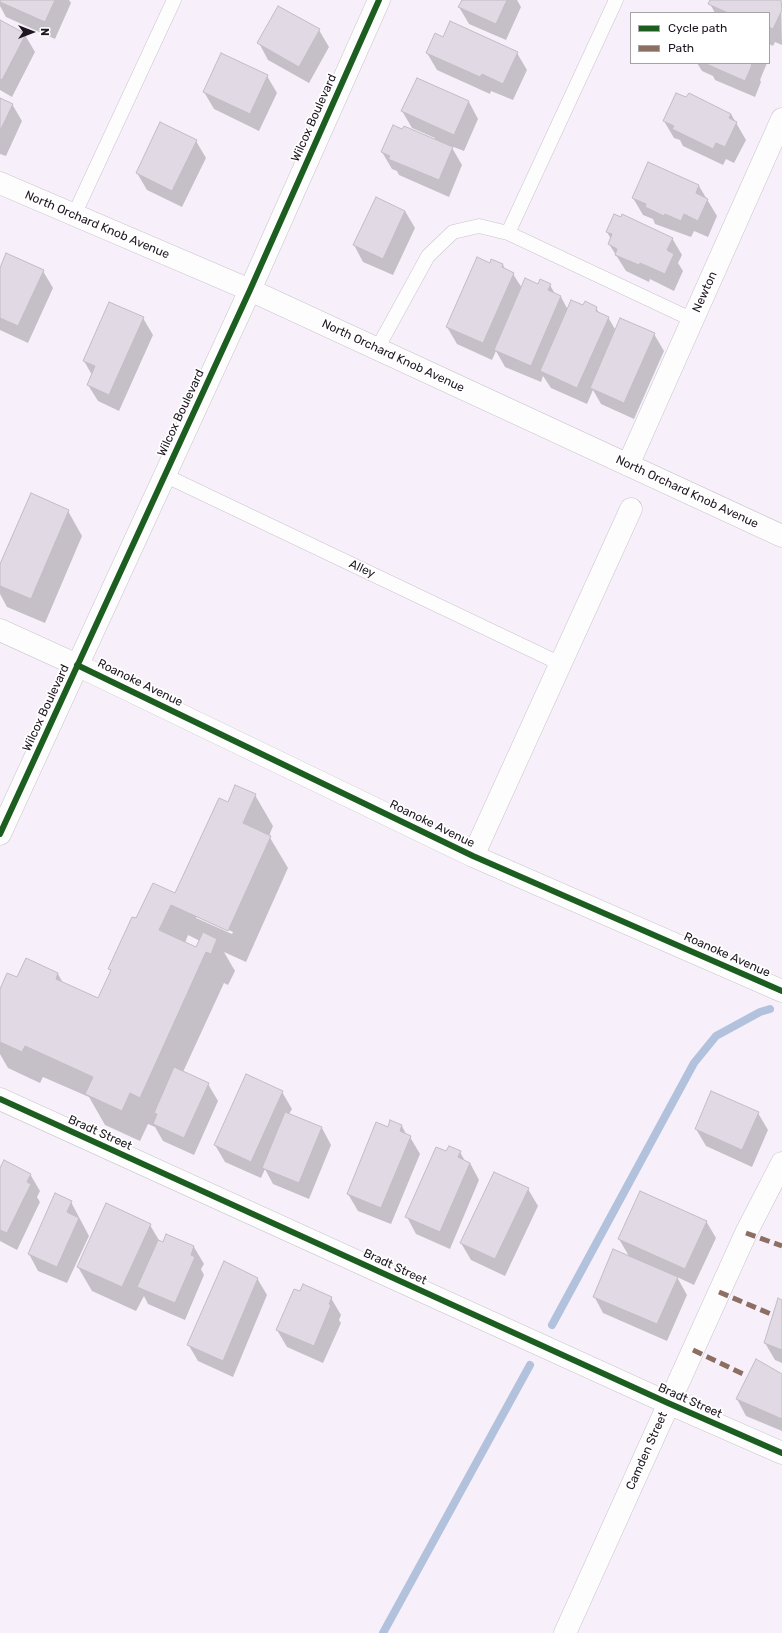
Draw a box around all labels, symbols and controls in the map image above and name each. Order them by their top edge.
north arrow [12,12,52,52]
legend [630,12,770,64]
text: Cycle path [668,21,727,35]
text: N [38,28,51,36]
text: Path [668,41,694,55]
street label: Wilcox Boulevard [288,72,340,164]
street label: North Orchard Knob Avenue [22,188,172,262]
street label: Newton [690,269,720,315]
street label: North Orchard Knob Avenue [319,317,467,395]
street label: Wilcox Boulevard [155,367,207,459]
street label: North Orchard Knob Avenue [613,453,761,531]
street label: Alley [347,557,377,581]
street label: Roanoke Avenue [95,656,185,710]
street label: Wilcox Boulevard [20,662,72,754]
street label: Roanoke Avenue [387,797,477,851]
street label: Roanoke Avenue [682,929,772,981]
street label: Bradt Street [66,1112,134,1154]
street label: Bradt Street [361,1246,429,1288]
street label: Bradt Street [656,1380,724,1422]
street label: Camden Street [623,1410,671,1492]

